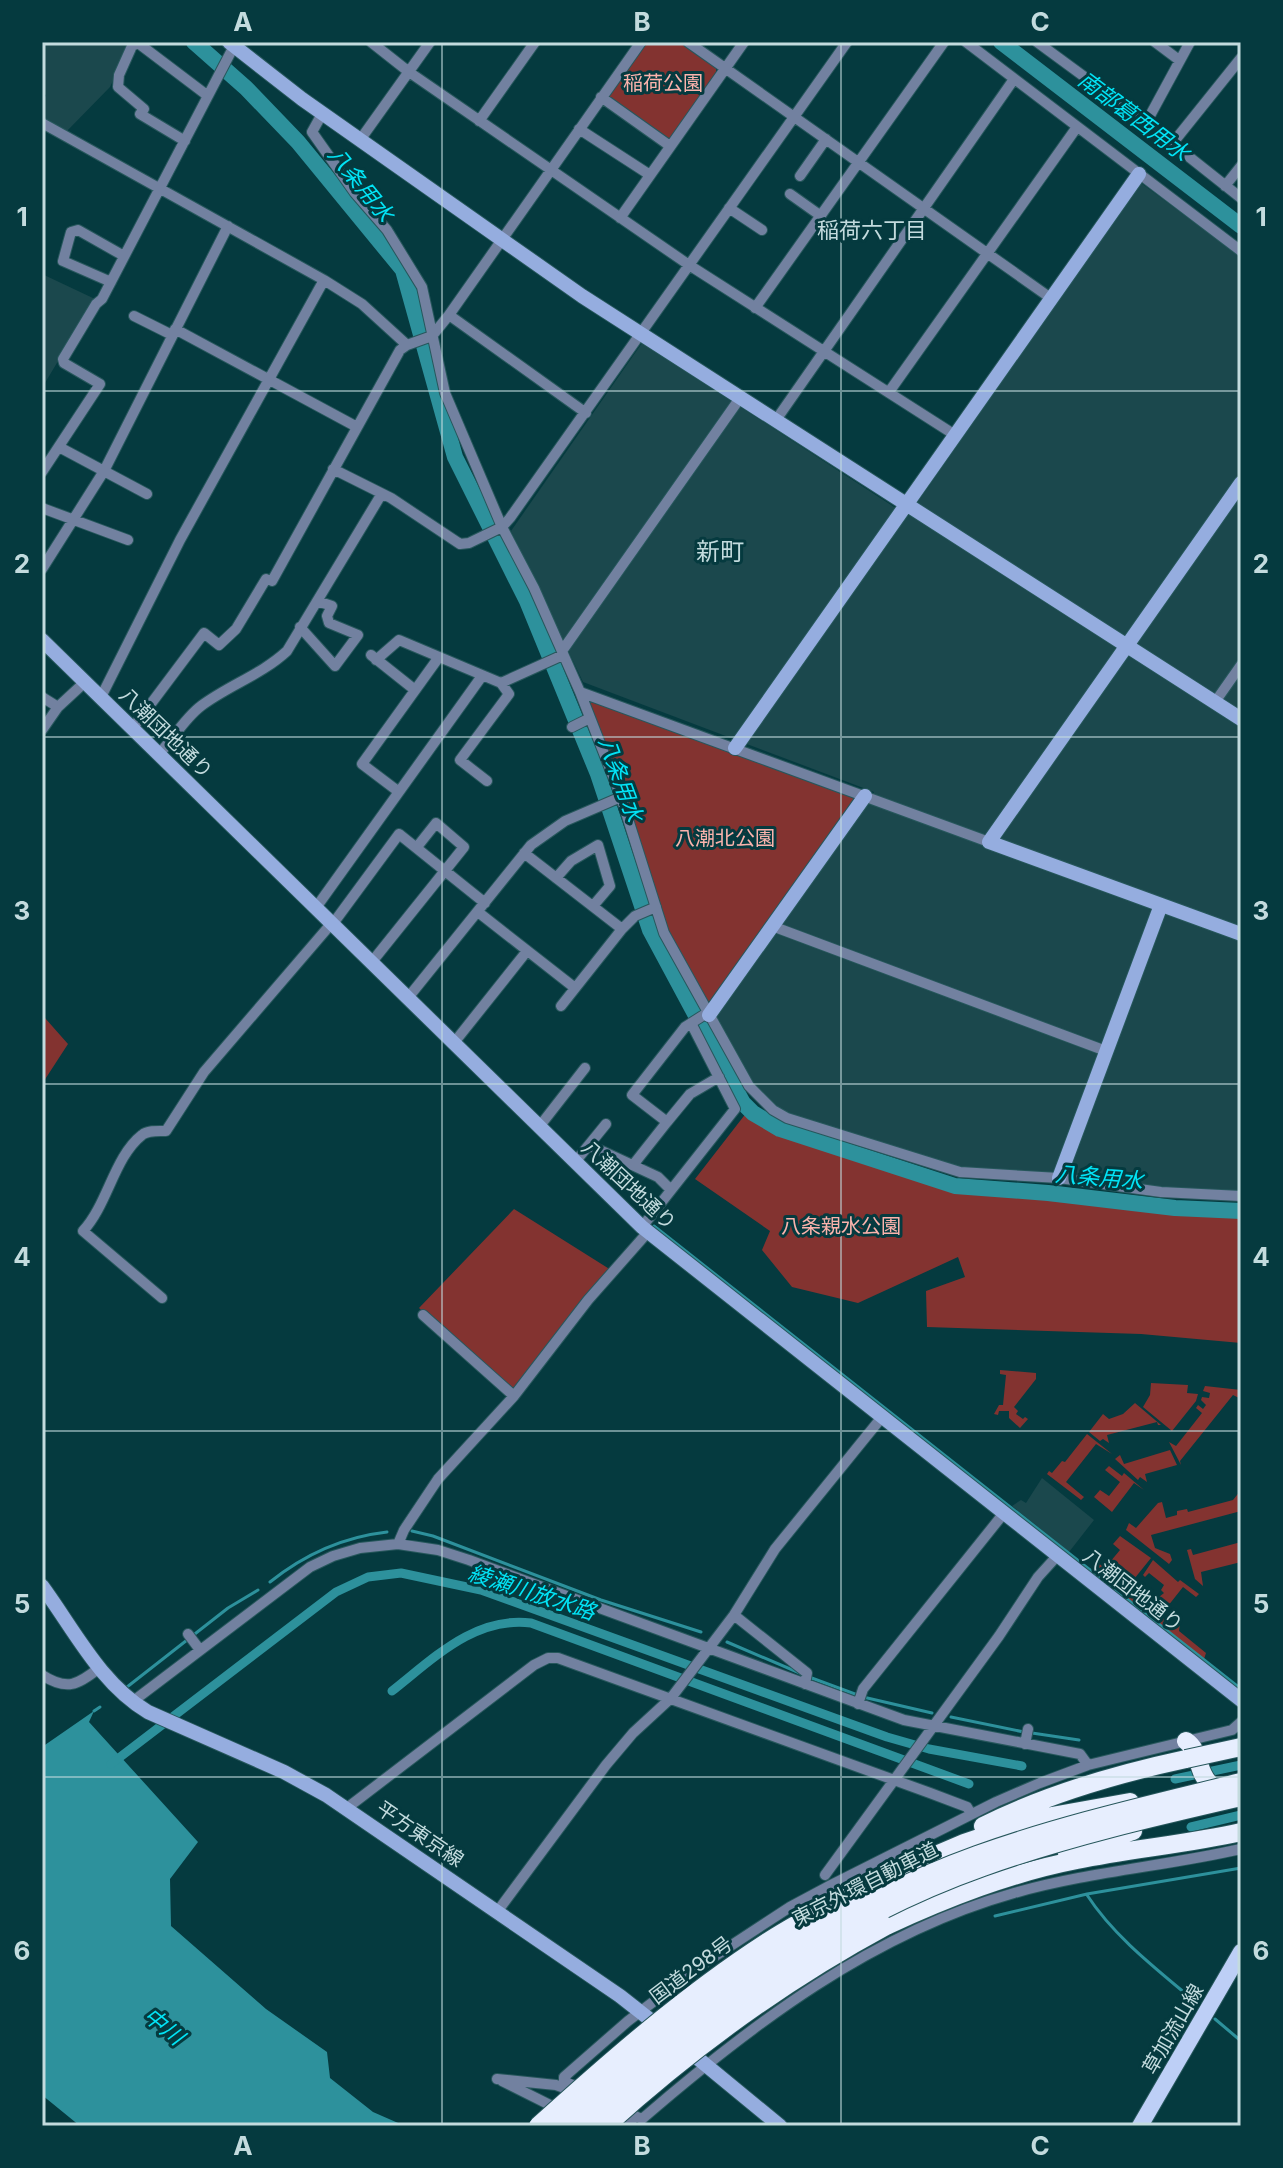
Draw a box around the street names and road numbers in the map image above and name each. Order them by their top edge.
street label: 八潮団地通り [115,683,217,783]
street label: 八潮団地通り [577,1135,681,1235]
street label: 八潮団地通り [1078,1544,1188,1636]
street label: 平方東京線 [372,1796,468,1872]
street label: 東京外環自動車道 [788,1837,942,1931]
street label: 国道298号 [645,1931,737,2009]
street label: 草加流山線 [1138,1980,1208,2078]

